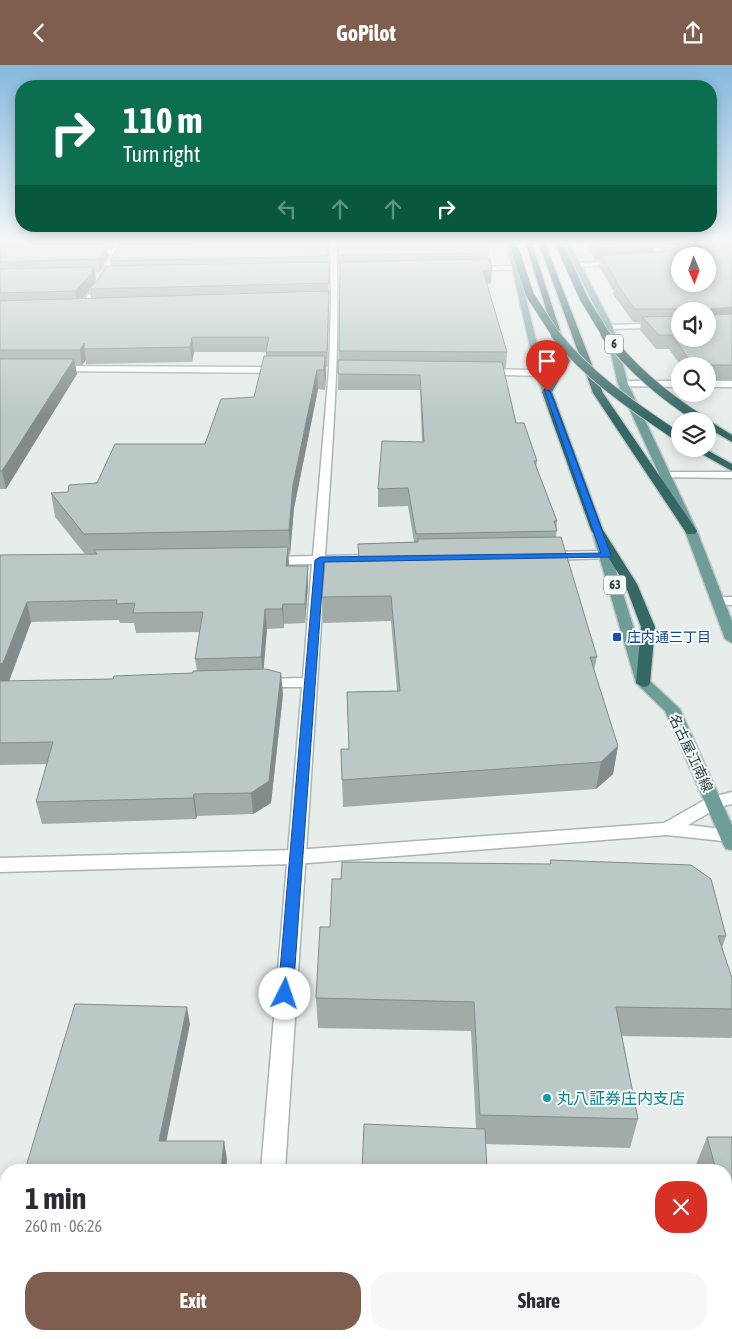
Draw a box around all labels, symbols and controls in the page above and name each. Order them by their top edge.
icon: back [25,19,53,47]
icon: share [679,19,707,47]
text: GoPilot [336,20,396,46]
icon: right [40,100,105,165]
text: 110 m [123,100,202,140]
text: Turn right [123,141,200,167]
icon: left [273,195,301,223]
icon: ahead [326,195,354,223]
icon: ahead [379,195,407,223]
icon: right [432,195,460,223]
north arrow [671,247,716,293]
map controls [671,247,716,457]
button: sound [671,302,716,347]
road number: 6 [605,335,623,353]
pin [526,340,568,391]
icon: arrive [533,347,561,375]
button: search [671,357,716,402]
button: layers [671,412,716,457]
road number: 63 [604,575,626,595]
place label: 庄内通三丁目 [627,629,711,645]
marker: 庄内通三丁目 [611,631,623,643]
street label: 名古屋江南線 [666,712,716,794]
position arrow [258,967,310,1019]
place label: 丸八証券庄内支店 [557,1089,685,1107]
marker: 丸八証券庄内支店 [541,1092,553,1104]
text: 1 min [25,1181,86,1215]
button: close [655,1181,707,1233]
text: 260 m · 06:26 [25,1217,102,1235]
button: Exit [25,1272,361,1330]
button: Share [371,1272,707,1330]

